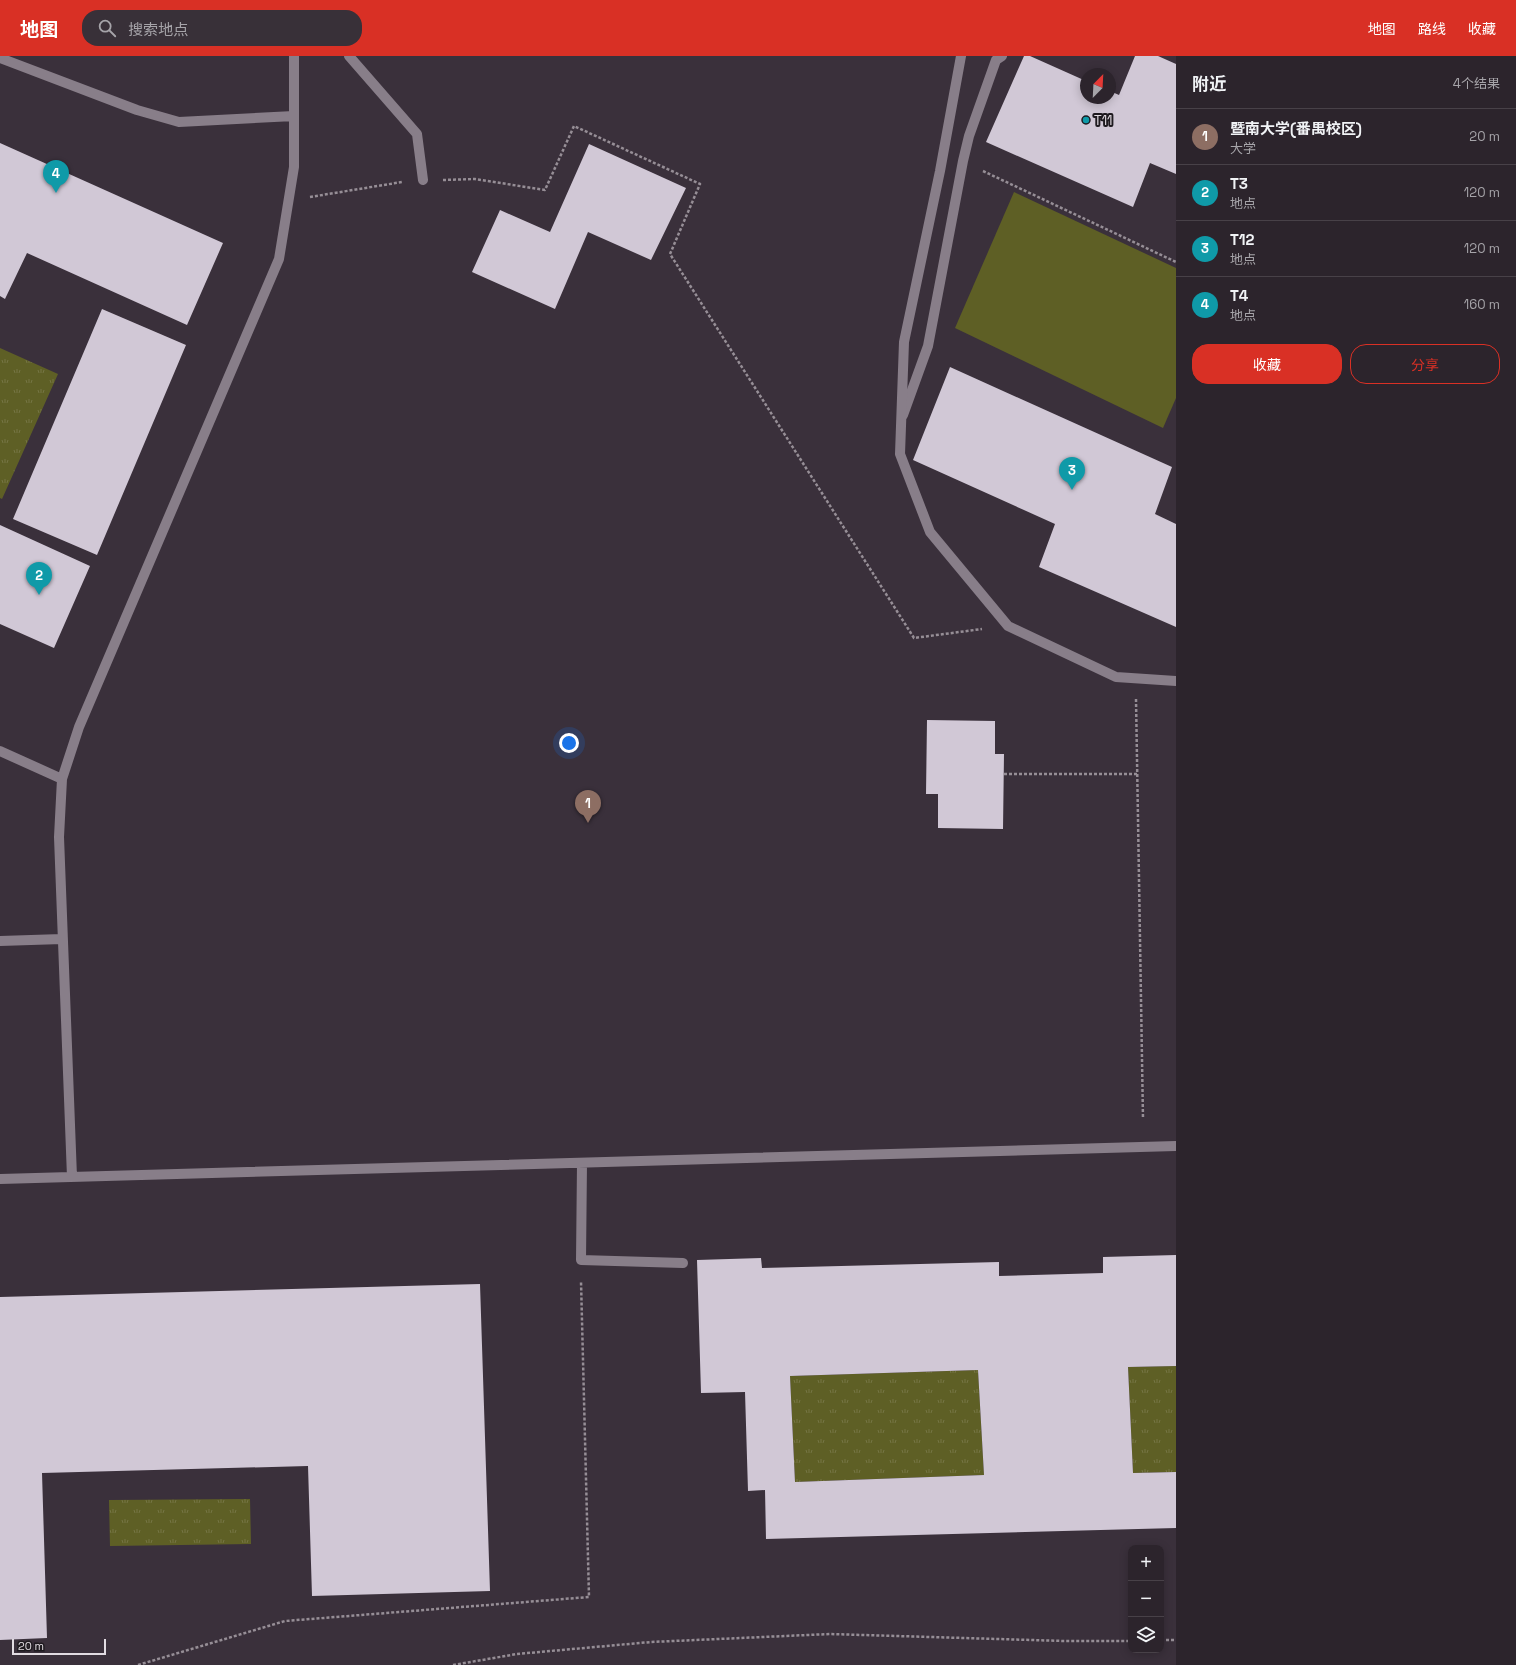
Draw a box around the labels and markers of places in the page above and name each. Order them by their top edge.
place label: T11 [1094,112,1113,129]
marker: T11 [1081,115,1091,125]
pin: 4 [43,160,69,193]
pin: 3 [1059,457,1085,490]
pin: 2 [26,562,52,595]
pin: 1 [575,790,601,823]

